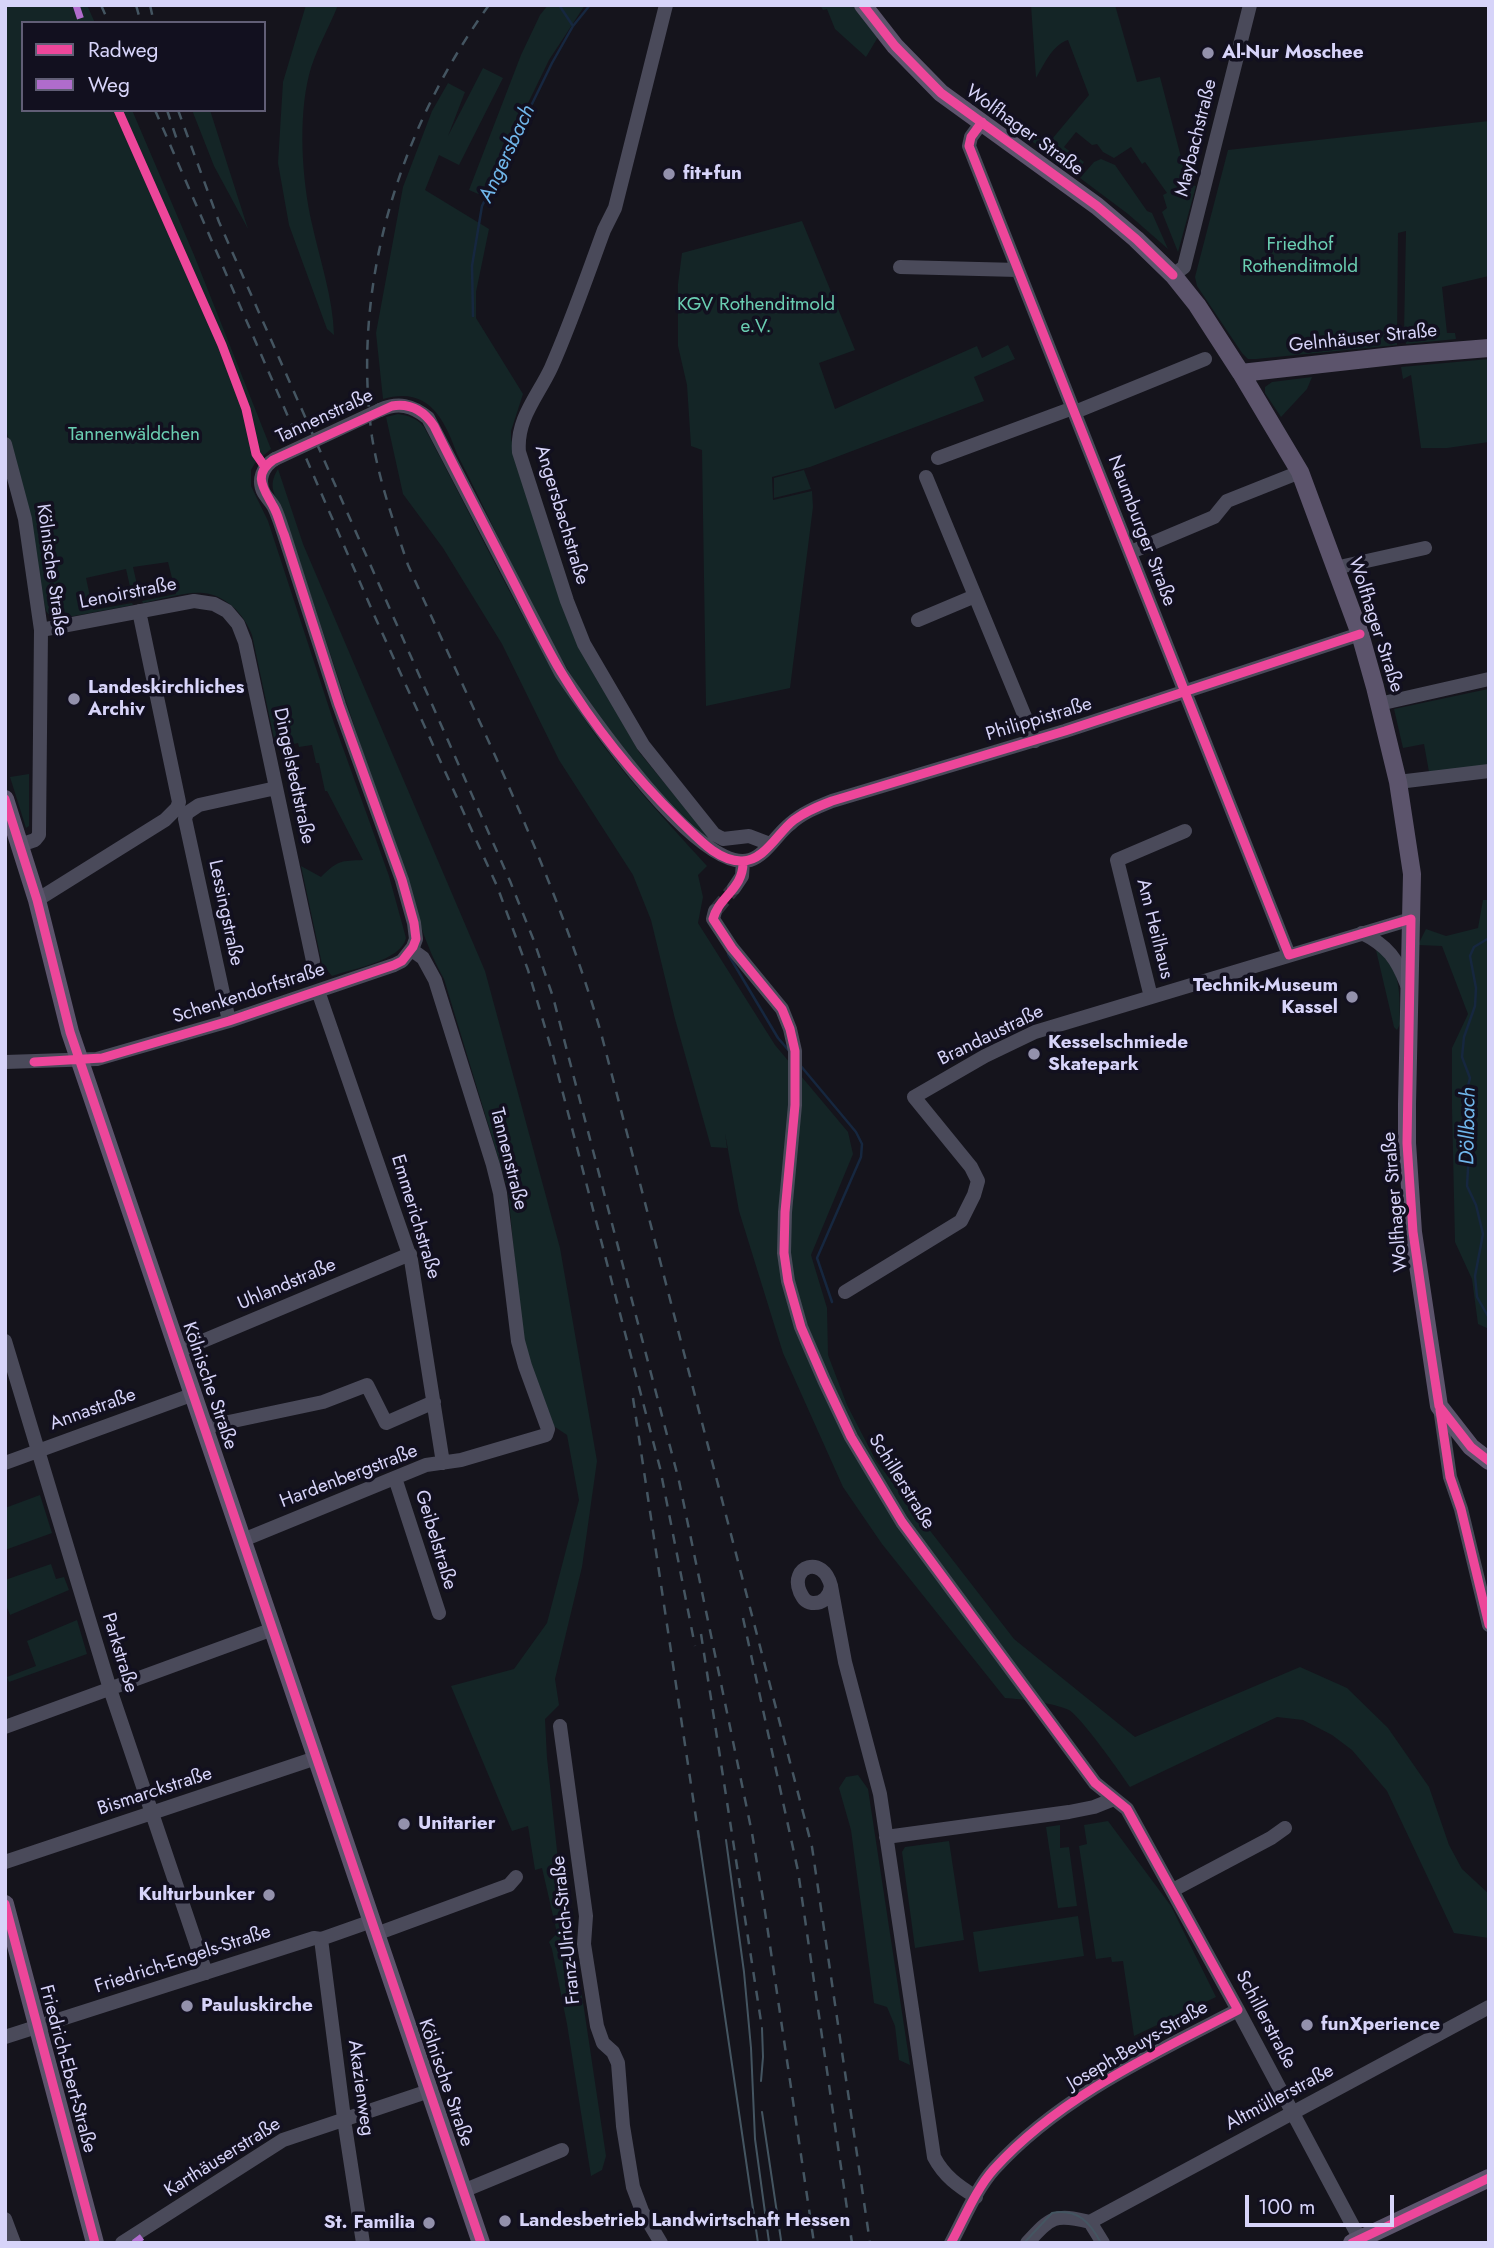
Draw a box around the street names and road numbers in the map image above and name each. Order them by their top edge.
street label: Maybachstraße [1171,77,1223,199]
street label: Wolfhager Straße [960,80,1088,182]
street label: Gelnhäuser Straße [1288,320,1438,358]
street label: Tannenstraße [273,385,377,449]
street label: Angersbachstraße [529,442,593,588]
street label: Naumburger Straße [1102,452,1180,610]
street label: Kölnische Straße [30,502,72,638]
street label: Wolfhager Straße [1342,555,1408,695]
street label: Lenoirstraße [77,573,179,615]
street label: Philippistraße [983,693,1095,747]
street label: Dingelstedtstraße [267,706,319,846]
street label: Lessingstraße [203,858,247,968]
street label: Am Heilhaus [1131,877,1177,981]
street label: Schenkendorfstraße [170,959,328,1029]
street label: Brandaustraße [935,1001,1047,1071]
street label: Tannenstraße [484,1106,532,1212]
street label: Wolfhager Straße [1379,1131,1413,1273]
street label: Emmerichstraße [385,1152,445,1282]
street label: Uhlandstraße [234,1254,340,1316]
street label: Kölnische Straße [177,1319,241,1453]
street label: Annastraße [47,1384,139,1436]
street label: Schillerstraße [863,1430,939,1534]
street label: Hardenbergstraße [277,1440,421,1514]
street label: Geibelstraße [409,1487,461,1593]
street label: Parkstraße [96,1610,142,1696]
street label: Bismarckstraße [95,1763,215,1821]
street label: Franz-Ulrich-Straße [548,1855,586,2005]
street label: Friedrich-Engels-Straße [92,1921,274,1999]
street label: Schillerstraße [1230,1967,1300,2073]
street label: Friedrich-Ebert-Straße [34,1983,100,2155]
street label: Joseph-Beuys-Straße [1064,1996,1212,2096]
street label: Kölnische Straße [413,2016,477,2150]
street label: Akazienweg [342,2039,378,2137]
street label: Altmüllerstraße [1222,2060,1338,2136]
street label: Karthäuserstraße [161,2113,285,2203]

